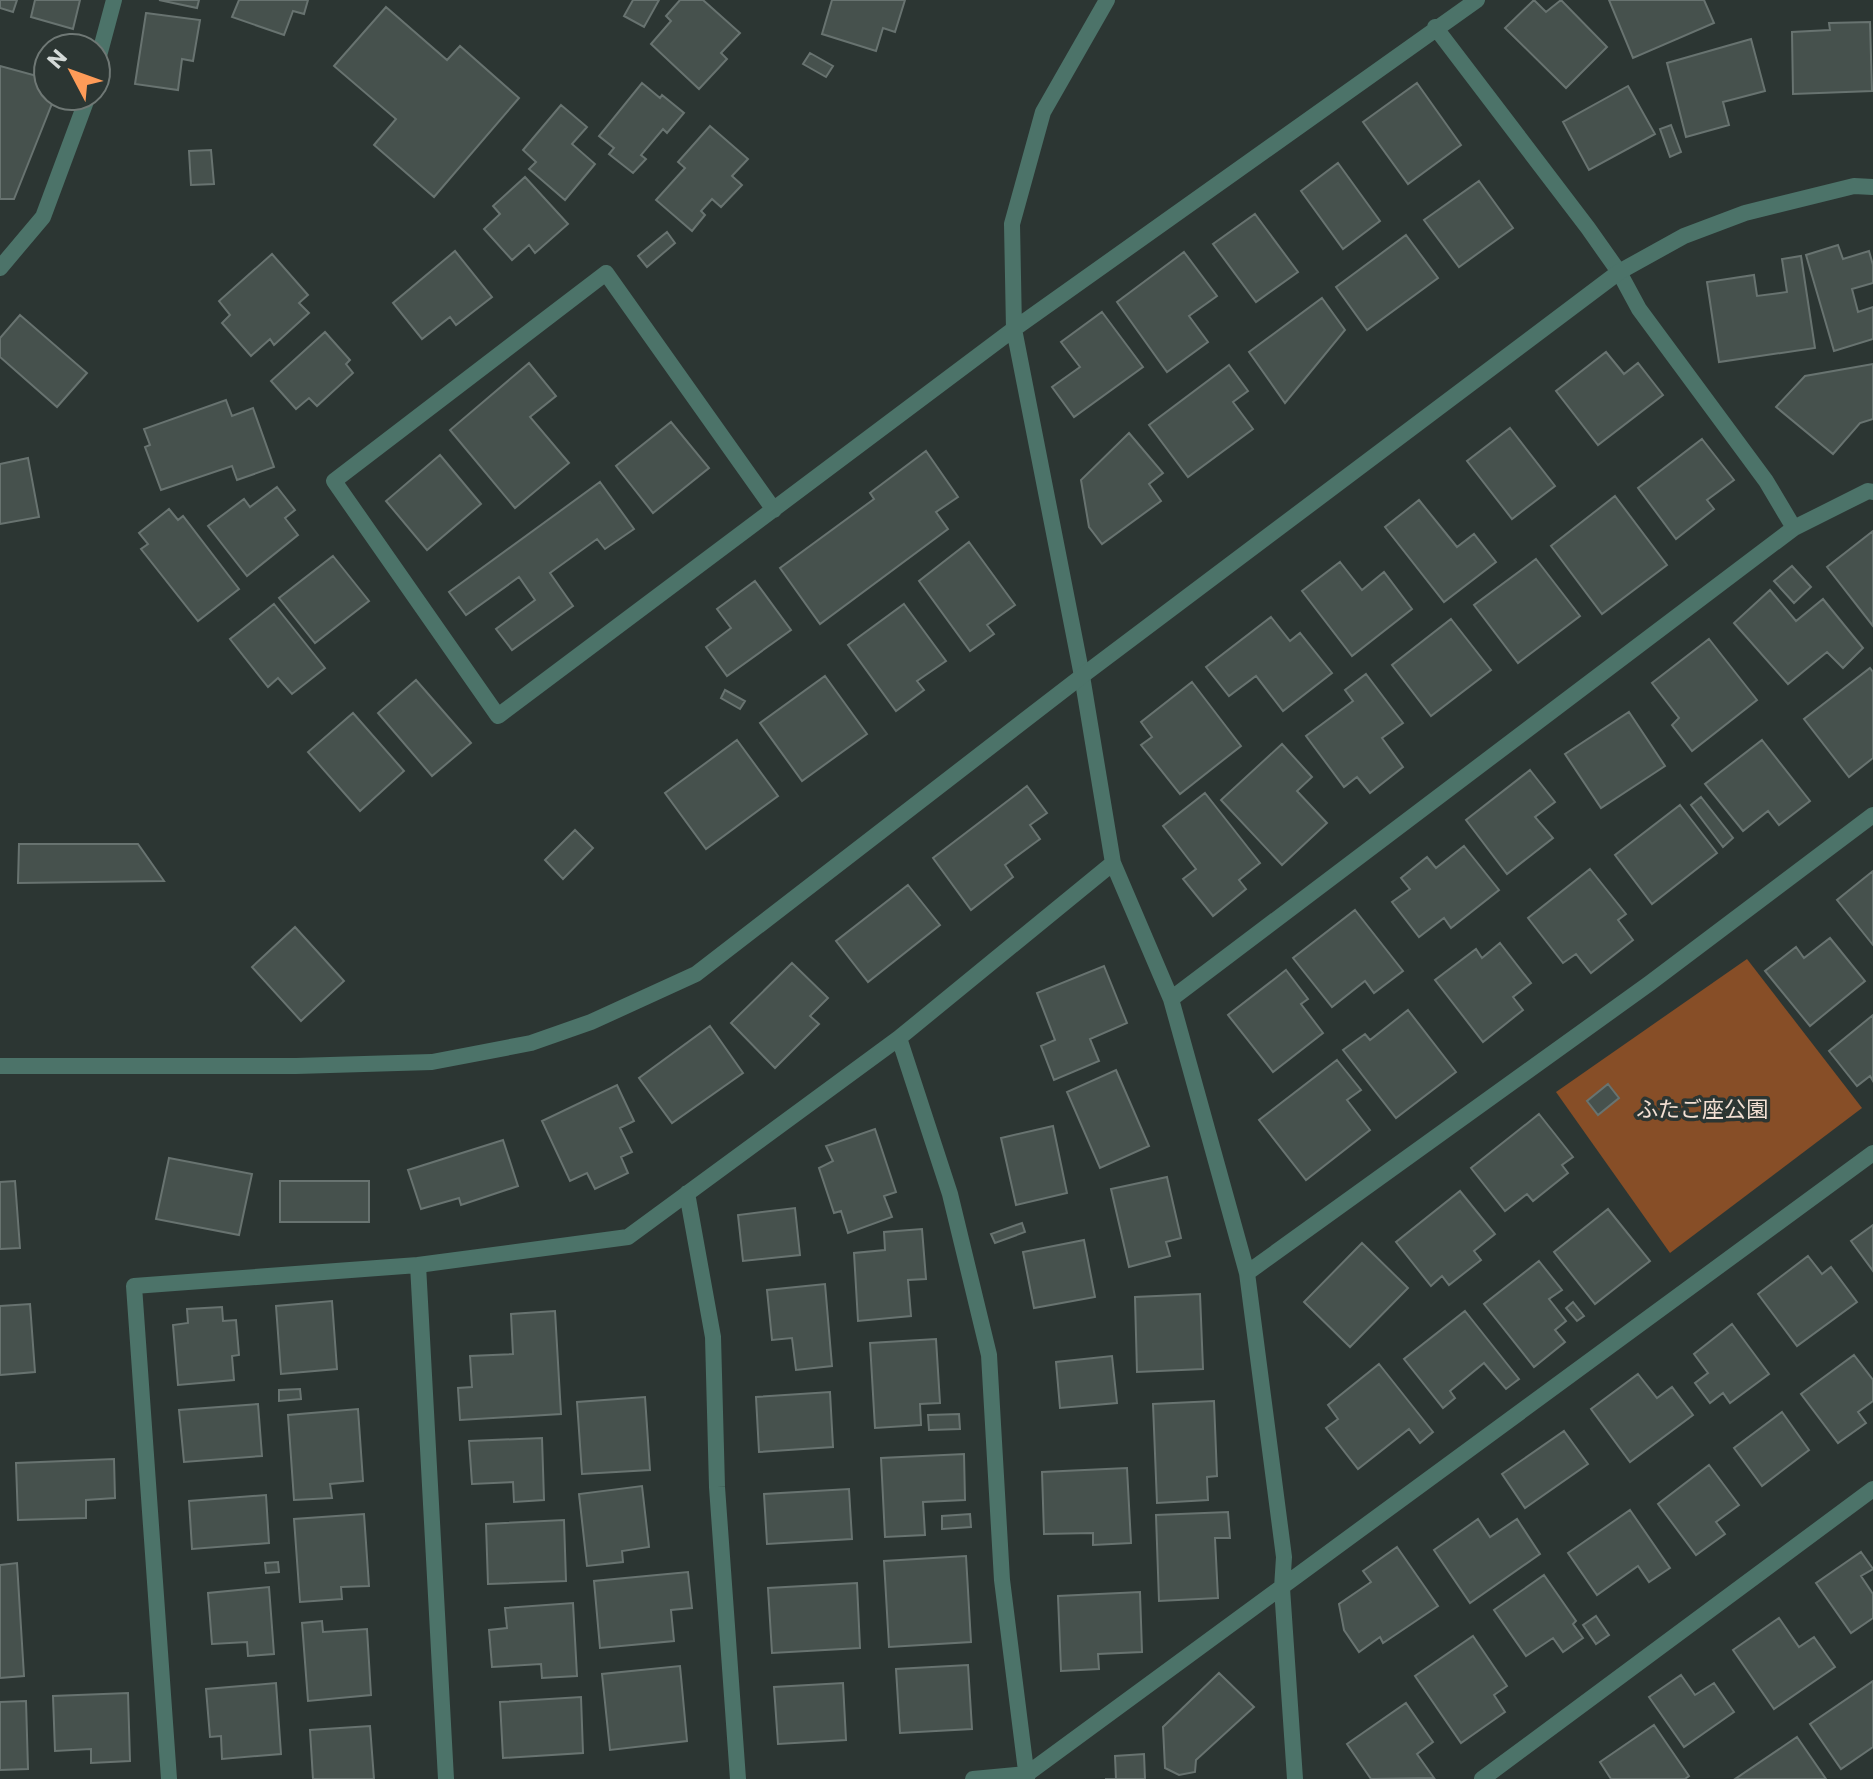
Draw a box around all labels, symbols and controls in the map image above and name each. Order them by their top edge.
north arrow [32,32,112,112]
text: N [41,43,72,74]
park label: ふたご座公園 [1636,1095,1768,1122]

